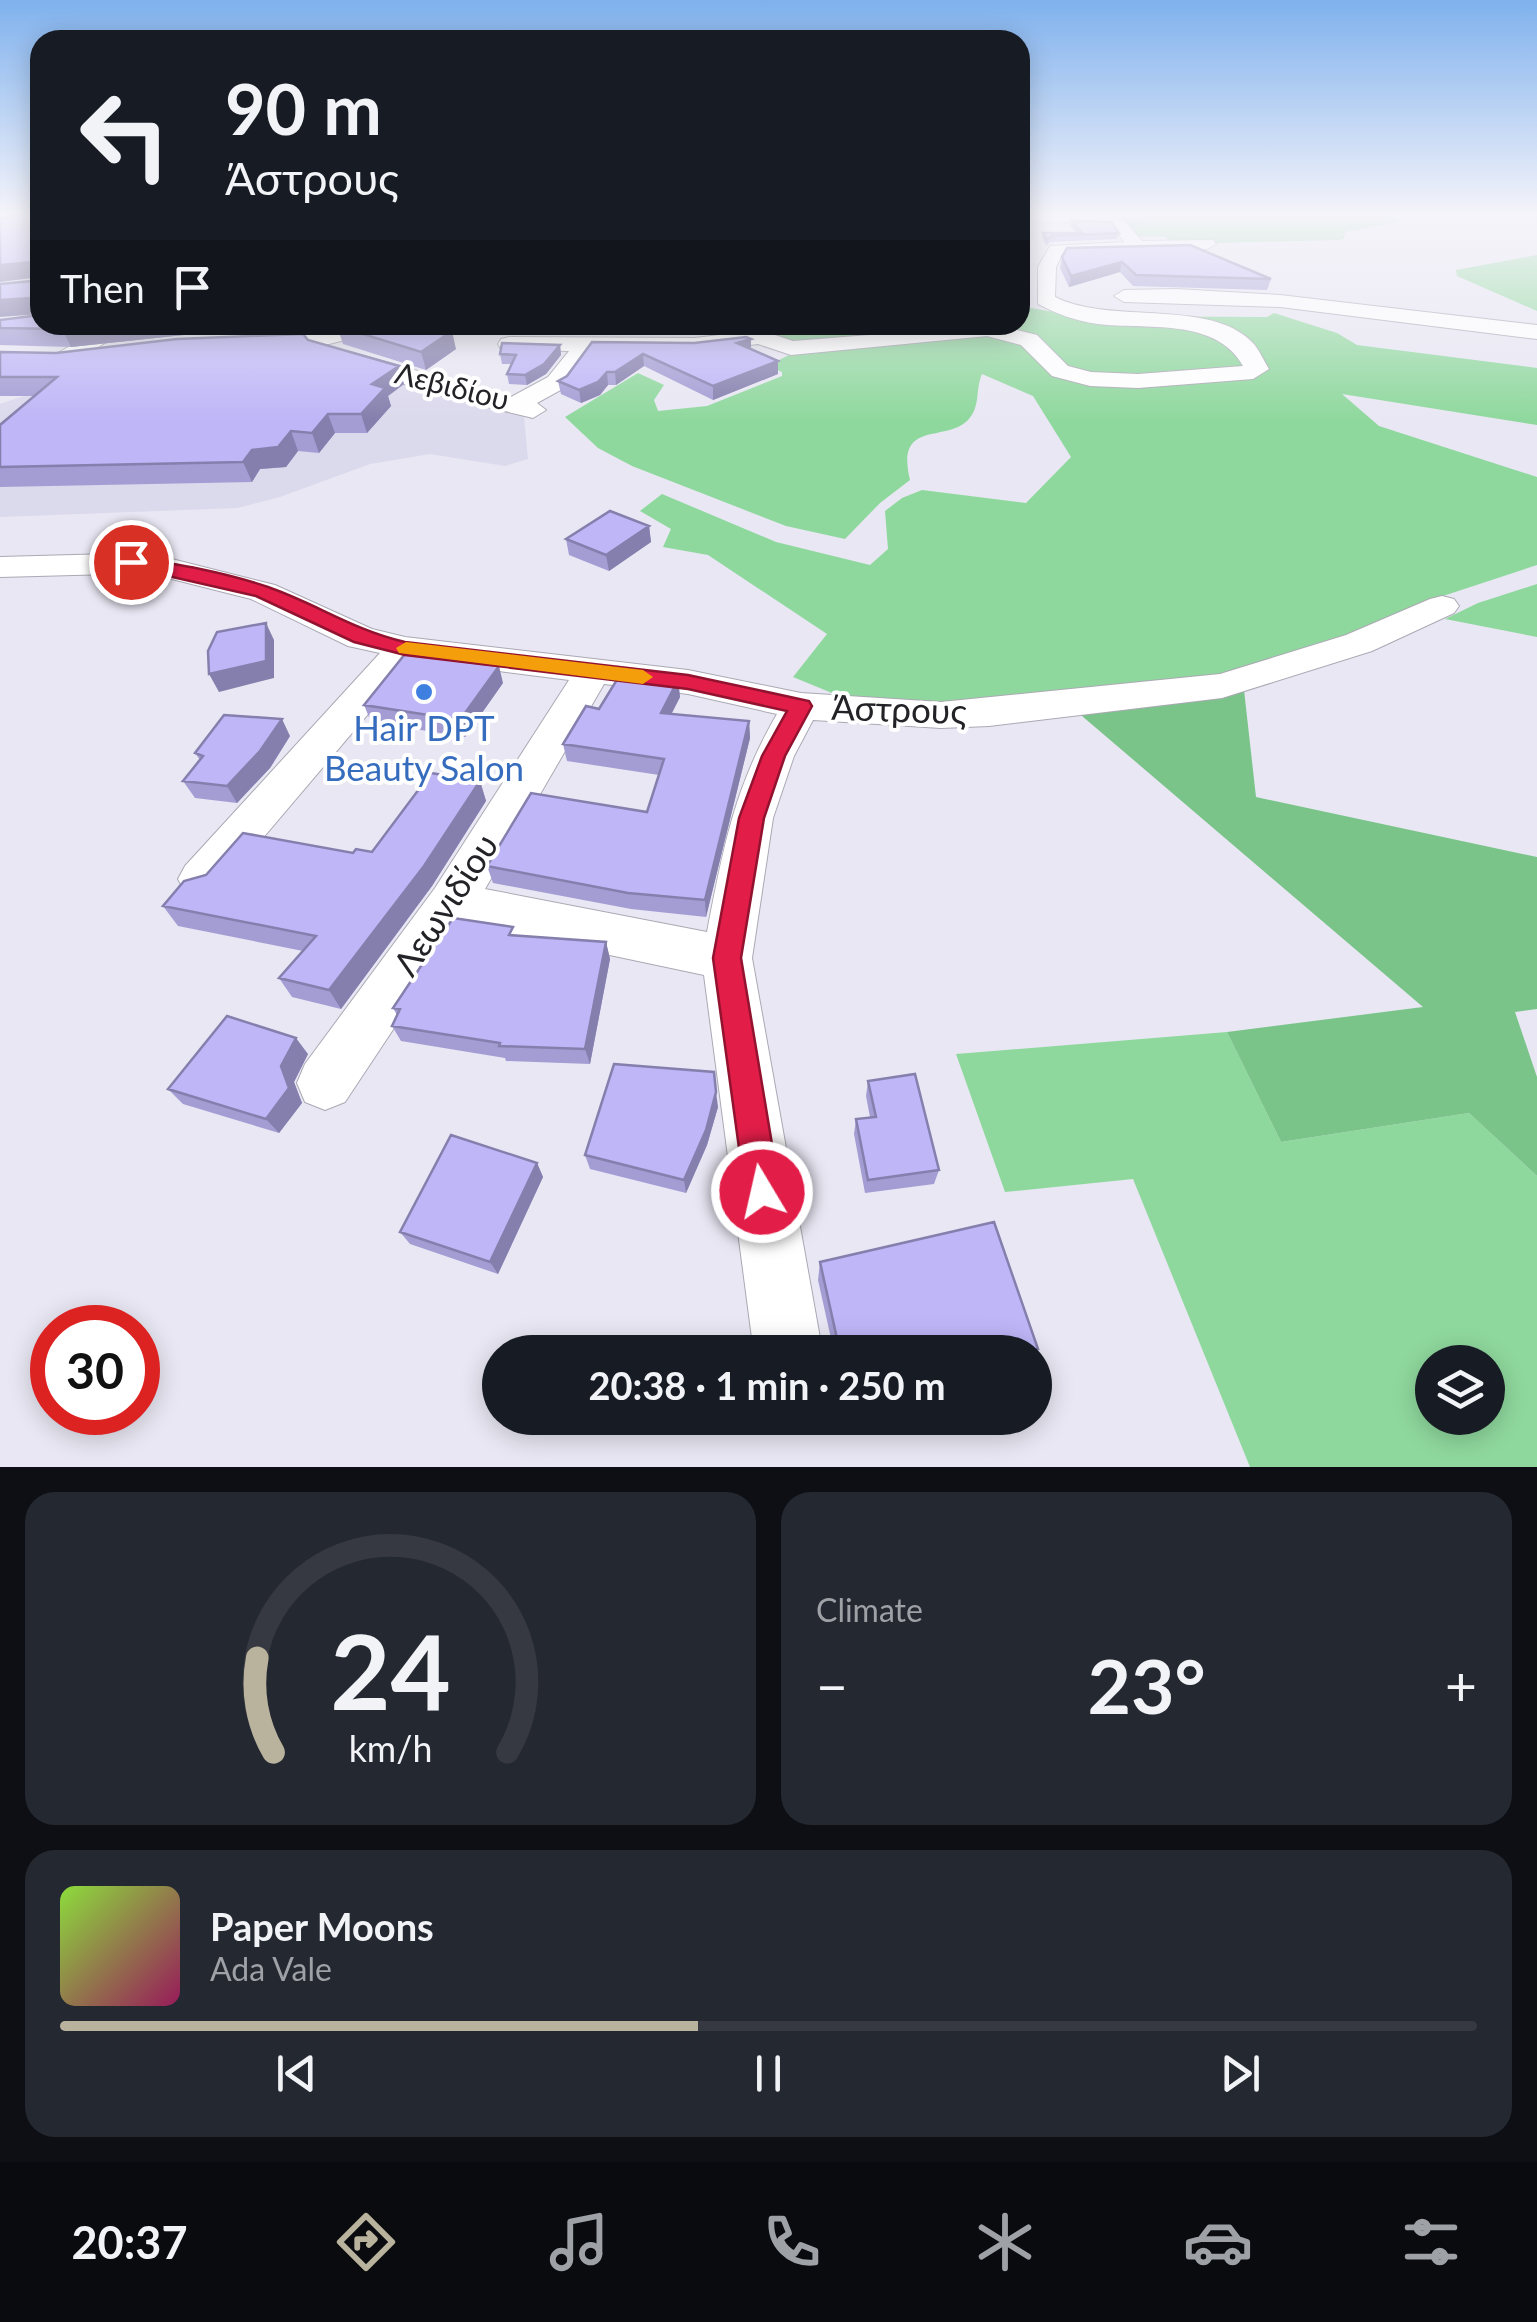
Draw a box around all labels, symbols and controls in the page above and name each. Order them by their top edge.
text: 90 m [225,66,382,150]
icon: left [60,70,190,200]
text: Άστρους [225,151,399,205]
icon: arrive [165,260,220,315]
text: Then [60,265,145,311]
street label: Λεβιδίου [392,354,513,417]
pin [89,520,174,605]
icon: arrive [104,535,159,590]
marker: Hair DPT Beauty Salon [413,681,435,703]
street label: Άστρους [831,685,967,731]
place label: Hair DPT Beauty Salon [324,706,524,788]
street label: Λεωνιδίου [383,825,506,983]
position arrow [710,1140,814,1244]
speed limit sign: 30 [30,1305,160,1435]
map controls [1415,1345,1505,1435]
button: layers [1415,1345,1505,1435]
text: 20:38 · 1 min · 250 m [588,1362,946,1408]
text: Climate [816,1590,923,1629]
text: 24 [330,1607,451,1732]
text: 23° [1087,1640,1206,1730]
text: − [816,1652,848,1718]
text: + [1445,1652,1477,1718]
text: km/h [349,1727,432,1770]
text: Paper Moons [210,1903,434,1949]
text: Ada Vale [210,1949,332,1988]
icon: previous [269,2046,324,2101]
icon: pause [741,2046,796,2101]
icon: next [1213,2046,1268,2101]
icon: directions [331,2207,401,2277]
icon: music [544,2207,614,2277]
icon: phone [757,2207,827,2277]
icon: climate [970,2207,1040,2277]
icon: car [1183,2207,1253,2277]
icon: filters [1396,2207,1466,2277]
text: 20:37 [72,2215,188,2269]

